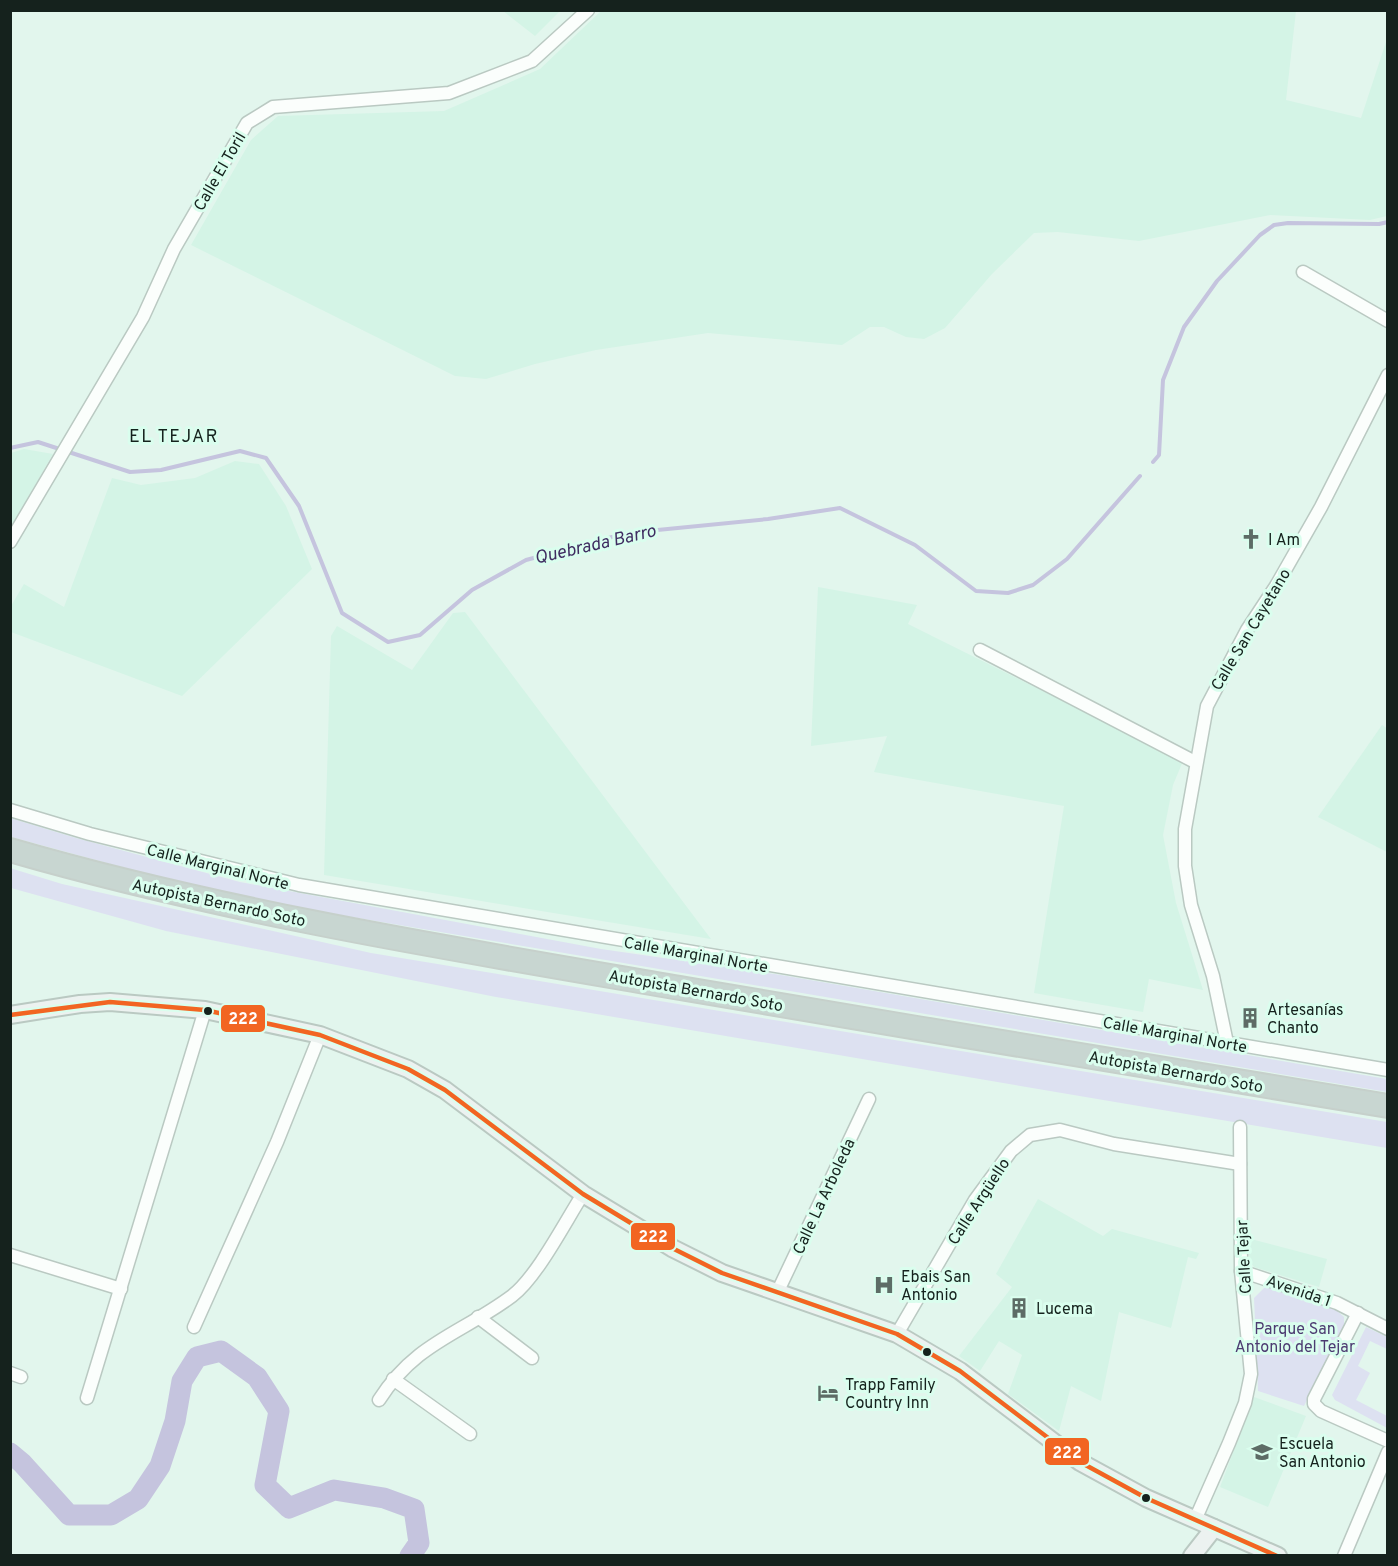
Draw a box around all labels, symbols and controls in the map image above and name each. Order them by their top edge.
street label: Calle El Toril [190,129,251,215]
district label: EL TEJAR [129,426,219,449]
water label: Quebrada Barro [533,520,659,571]
church icon: I Am [1239,527,1263,551]
place label: I Am [1268,531,1300,551]
street label: Calle San Cayetano [1207,565,1296,695]
street label: Calle Marginal Norte [144,841,291,895]
street label: Autopista Bernardo Soto [130,876,307,932]
street label: Calle Marginal Norte [622,933,769,978]
street label: Autopista Bernardo Soto [607,967,784,1017]
place label: Artesanías Chanto [1267,1001,1344,1039]
line badge: 222 [220,1004,266,1033]
unlabelled marker [202,1005,214,1017]
building icon: Artesanías Chanto [1238,1006,1262,1030]
text: 222 [228,1010,258,1030]
street label: Calle Marginal Norte [1101,1013,1248,1058]
street label: Autopista Bernardo Soto [1087,1048,1264,1098]
street label: Calle La Arboleda [789,1136,860,1258]
street label: Calle Argüello [944,1155,1015,1249]
street label: Calle Tejar [1233,1219,1257,1295]
line badge: 222 [630,1222,676,1251]
text: 222 [638,1228,668,1248]
place label: Ebais San Antonio [901,1268,971,1306]
street label: Avenida 1 [1263,1272,1333,1312]
hospital icon: Ebais San Antonio [872,1273,896,1297]
building icon: Lucema [1007,1296,1031,1320]
place label: Lucema [1036,1300,1093,1320]
park label: Parque San Antonio del Tejar [1235,1320,1355,1358]
unlabelled marker [921,1346,933,1358]
place label: Trapp Family Country Inn [845,1376,936,1414]
hotel icon: Trapp Family Country Inn [816,1381,840,1405]
place label: Escuela San Antonio [1279,1435,1366,1473]
line badge: 222 [1044,1437,1090,1466]
school or university icon: Escuela San Antonio [1250,1440,1274,1464]
text: 222 [1052,1444,1082,1464]
unlabelled marker [1140,1492,1152,1504]

